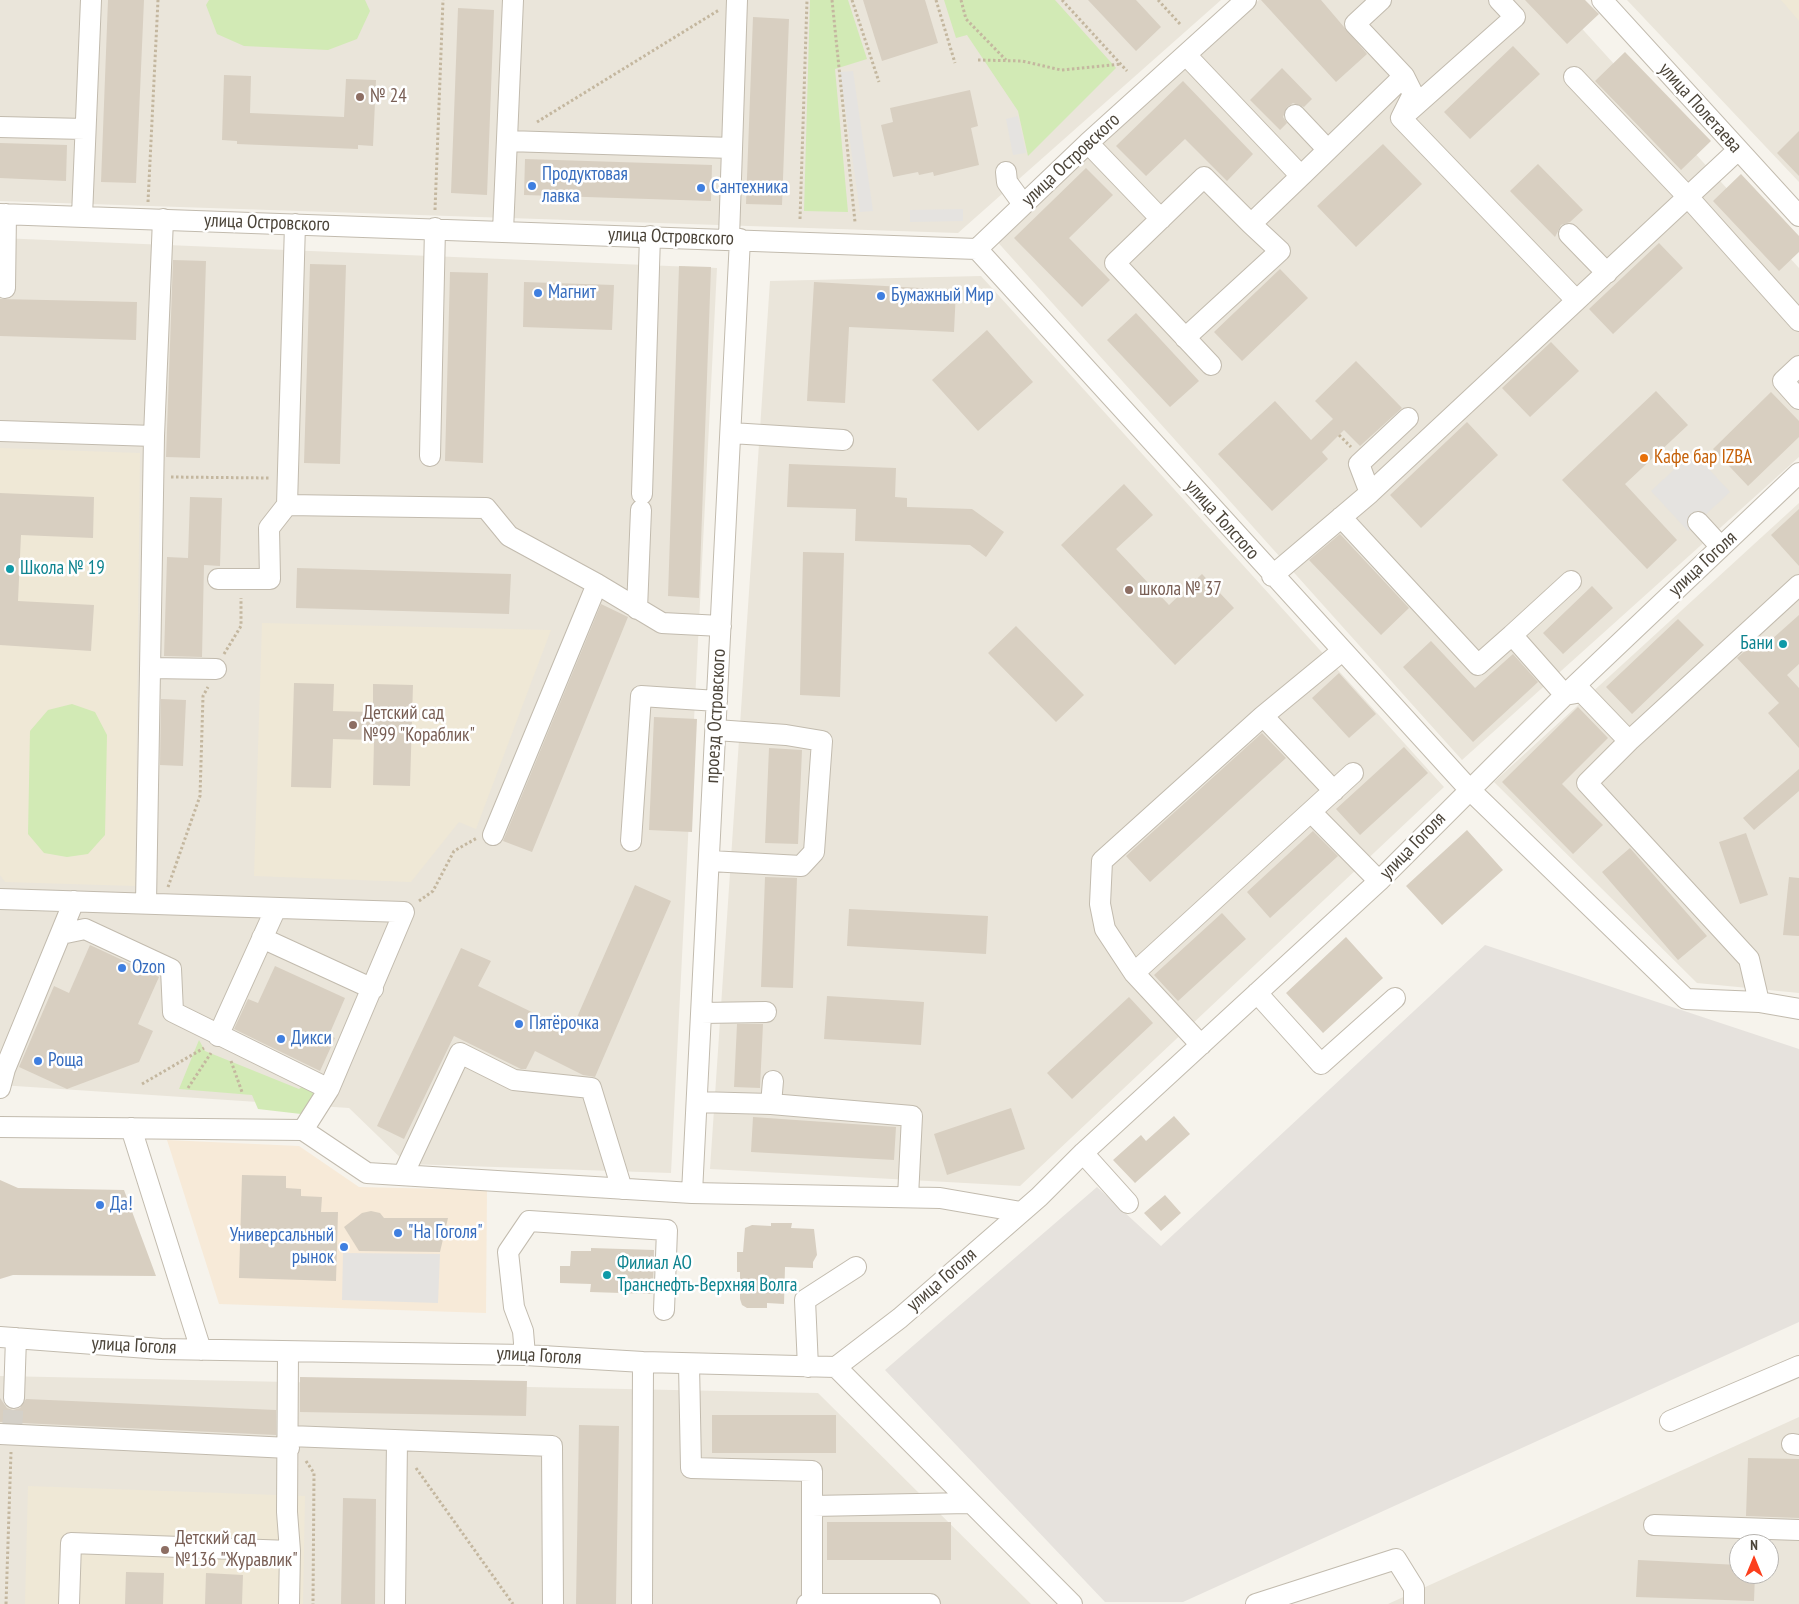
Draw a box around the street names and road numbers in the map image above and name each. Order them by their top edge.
street label: улица Полетаева [1654,58,1746,158]
street label: улица Островского [1017,109,1125,211]
street label: улица Островского [204,209,330,237]
street label: улица Островского [608,223,734,251]
street label: улица Толстого [1180,475,1264,565]
street label: улица Гоголя [1664,527,1742,601]
street label: проезд Островского [701,648,731,784]
street label: улица Гоголя [1375,808,1451,884]
street label: улица Гоголя [902,1244,982,1316]
street label: улица Гоголя [91,1332,177,1360]
street label: улица Гоголя [496,1342,582,1370]

